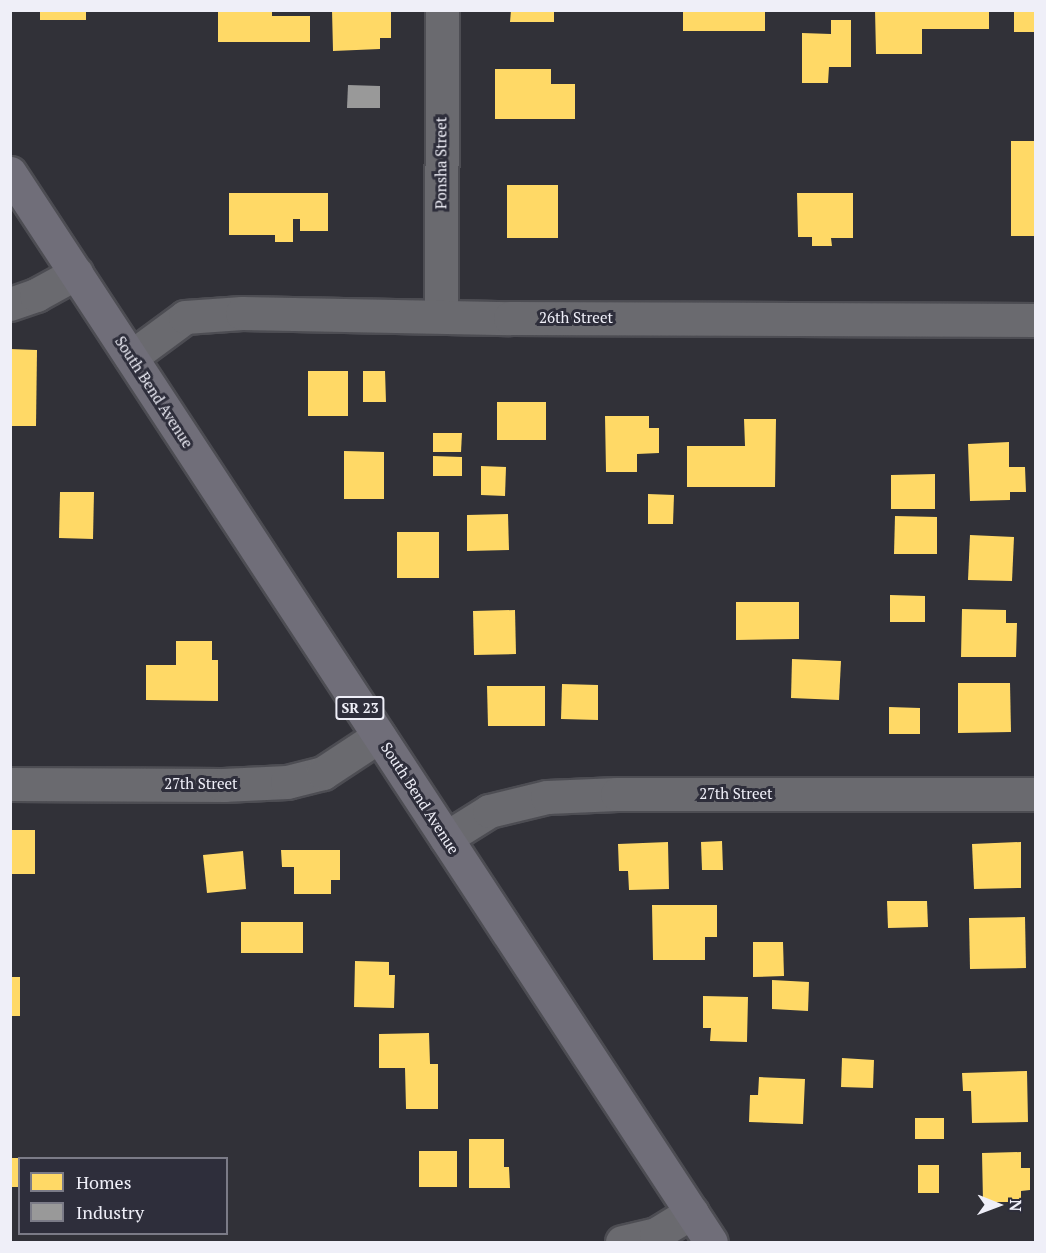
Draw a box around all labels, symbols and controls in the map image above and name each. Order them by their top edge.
street label: Ponsha Street [432,117,450,209]
street label: 26th Street [539,309,613,327]
street label: South Bend Avenue [111,333,197,451]
road number: SR 23 [334,697,386,719]
street label: South Bend Avenue [377,739,463,857]
street label: 27th Street [164,775,238,793]
street label: 27th Street [699,785,773,803]
legend [18,1157,228,1235]
text: Homes [76,1170,131,1194]
north arrow [968,1175,1028,1235]
text: N [1005,1199,1027,1212]
text: Industry [76,1200,144,1224]

